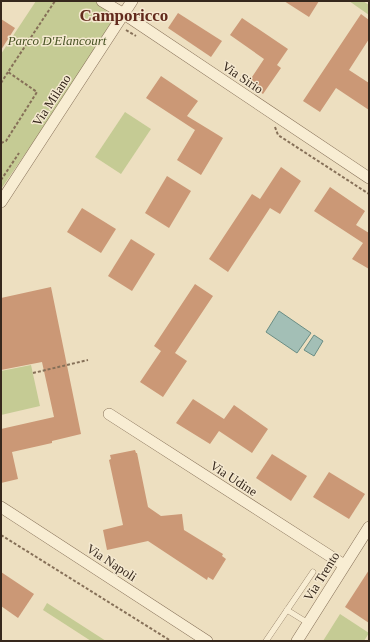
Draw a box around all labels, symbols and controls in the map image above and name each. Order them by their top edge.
district label: Camporicco [80,6,168,25]
park label: Parco D'Elancourt [7,33,107,48]
street label: Via Sirio [219,58,266,97]
street label: Via Milano [29,72,74,129]
street label: Via Udine [207,458,260,499]
street label: Via Napoli [84,541,140,584]
street label: Via Trento [300,549,342,604]

